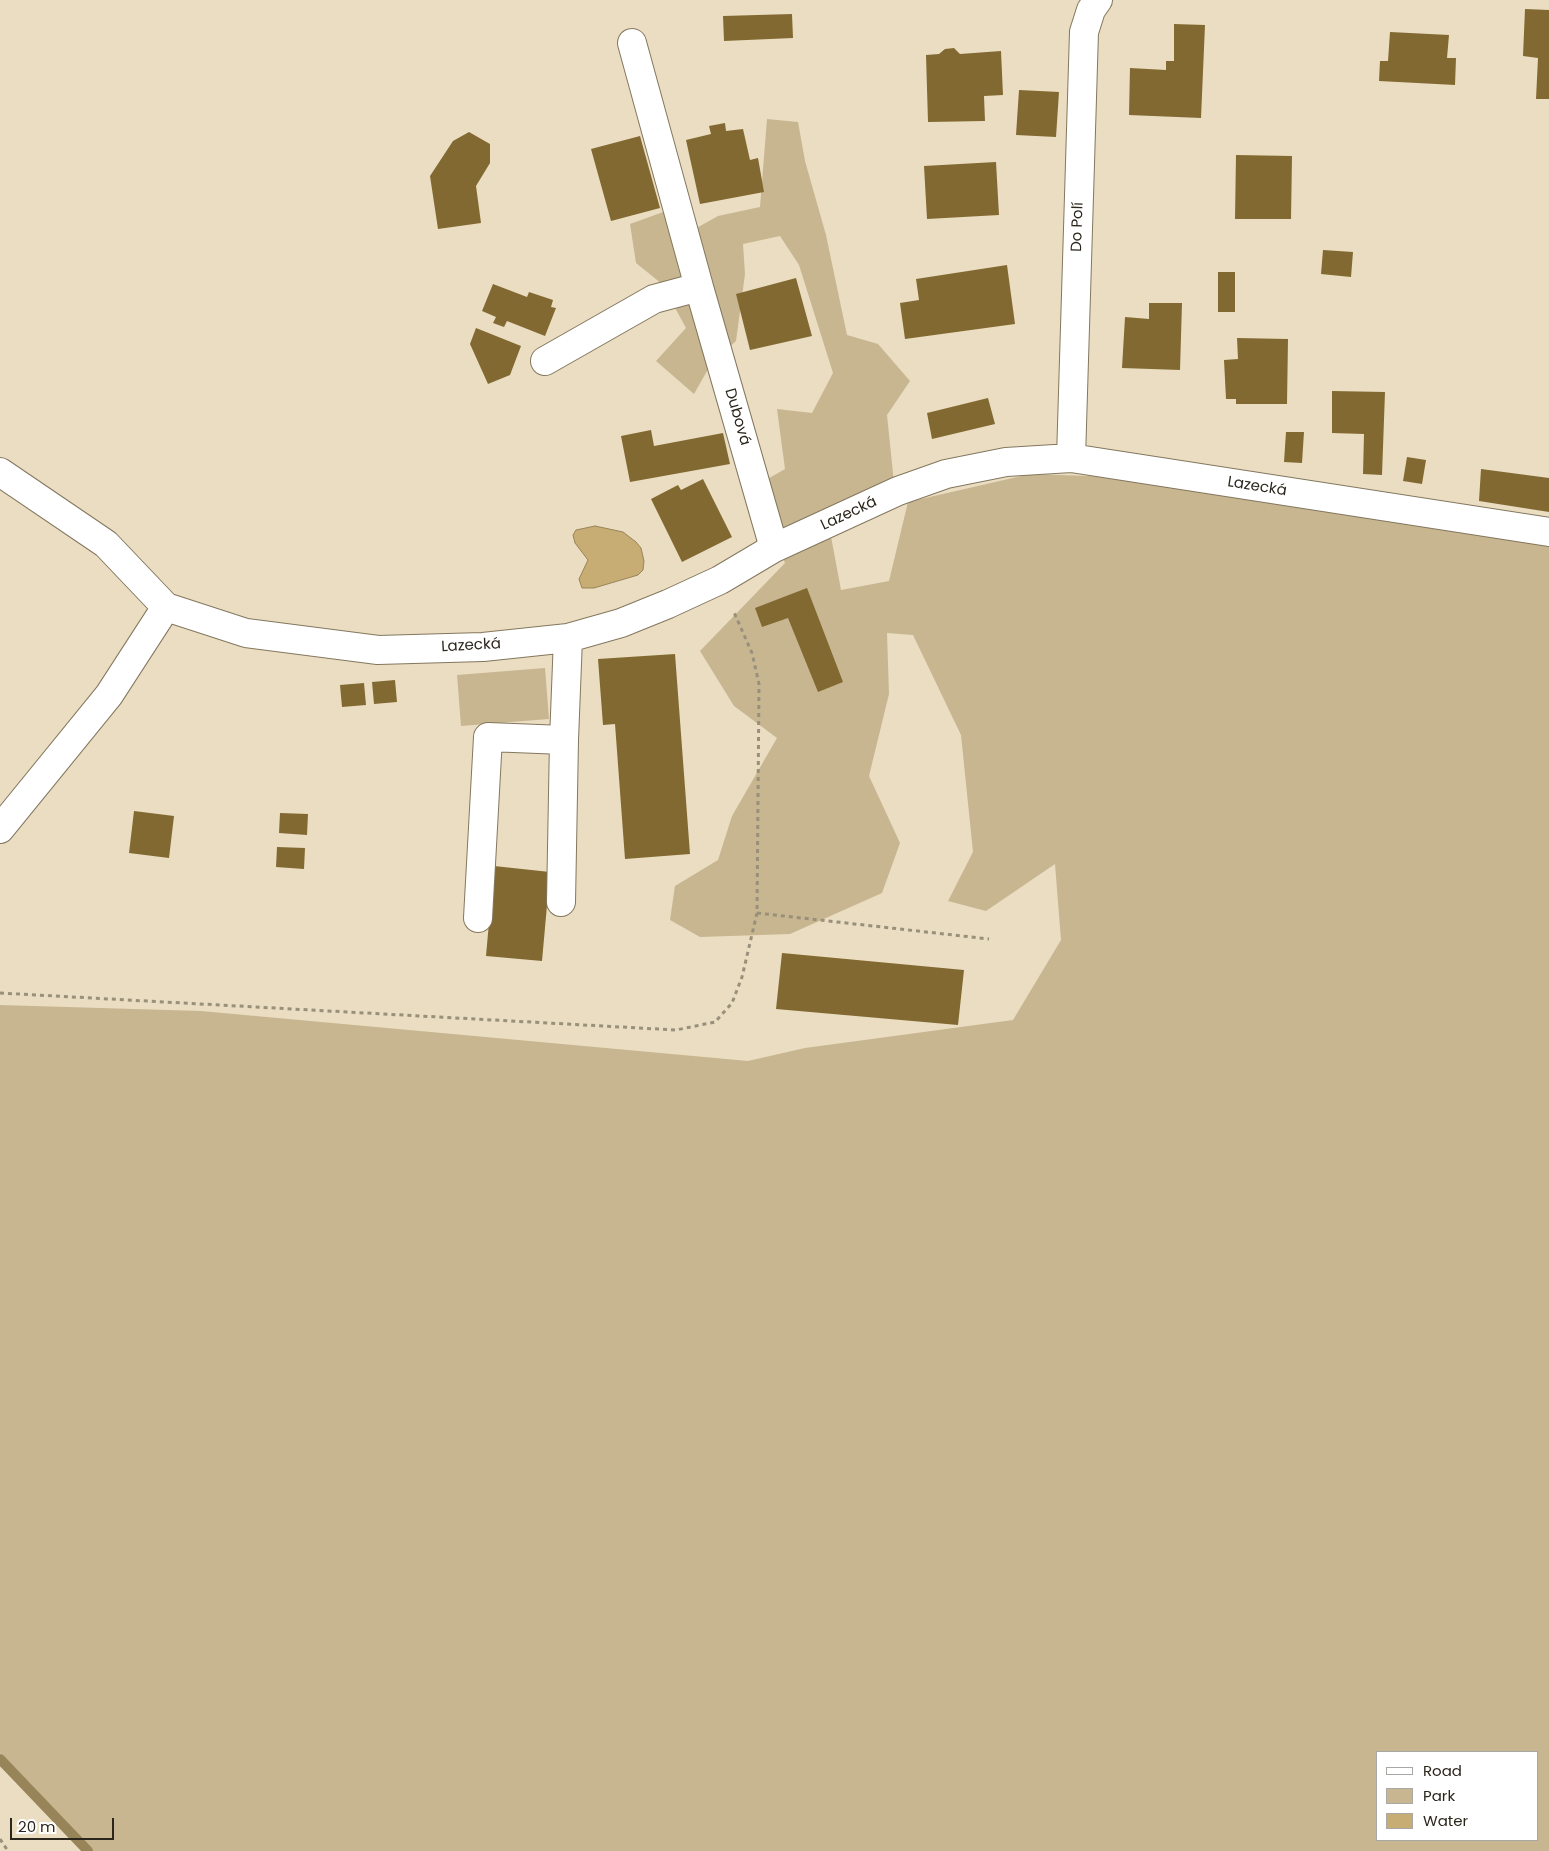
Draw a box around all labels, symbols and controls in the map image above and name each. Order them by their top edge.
street label: Do Polí [1068,202,1088,252]
street label: Dubová [720,386,754,448]
street label: Lazecká [1226,473,1288,501]
street label: Lazecká [818,493,880,535]
street label: Lazecká [441,635,501,657]
legend [1376,1751,1539,1841]
text: Road [1423,1760,1462,1781]
text: Park [1423,1785,1455,1806]
scale bar [12,1808,116,1840]
text: Water [1423,1810,1468,1831]
text: 20 m [18,1816,56,1837]

